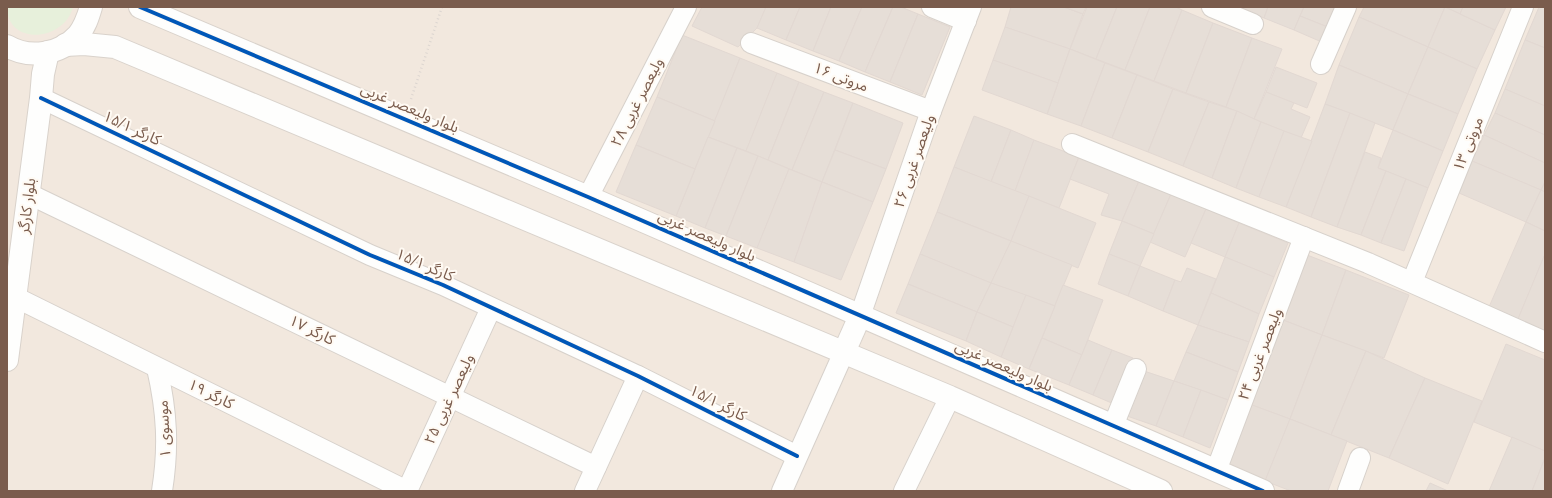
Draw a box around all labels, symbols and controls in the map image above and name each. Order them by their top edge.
street label: ولیعصر غربی ۲۸ [606,54,667,149]
street label: مروتی ۱۶ [811,57,871,96]
street label: بلوار ولیعصر غربی [358,78,462,137]
street label: کارگر ۱۵/۱ [100,106,165,149]
street label: ولیعصر غربی ۲۶ [889,112,938,210]
street label: مروتی ۱۳ [1448,114,1487,174]
street label: بلوار کارگر [14,177,39,236]
street label: بلوار ولیعصر غربی [655,206,759,266]
street label: کارگر ۱۵/۱ [393,244,458,286]
street label: ولیعصر غربی ۲۴ [1233,305,1286,403]
street label: کارگر ۱۷ [286,310,339,349]
street label: بلوار ولیعصر غربی [952,336,1056,396]
street label: ولیعصر غربی ۲۵ [419,351,478,447]
street label: کارگر ۱۹ [185,374,238,413]
street label: کارگر ۱۵/۱ [687,380,751,425]
street label: موسوی ۱ [153,400,174,458]

